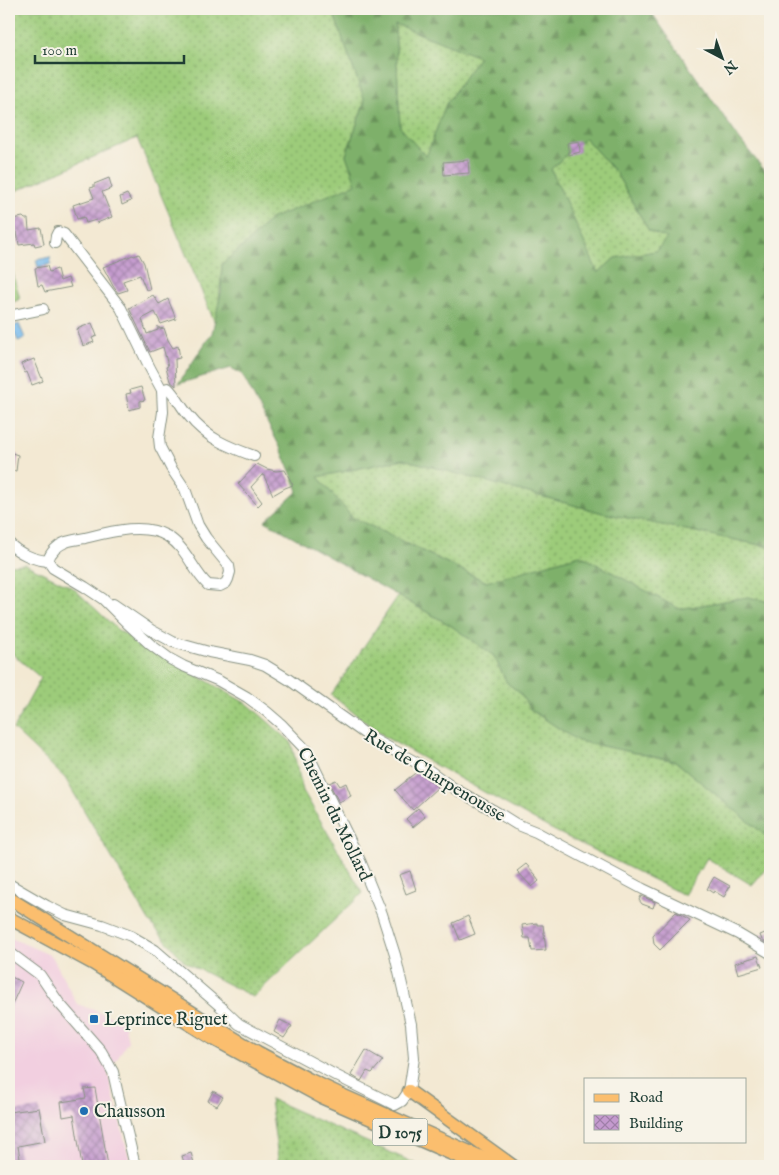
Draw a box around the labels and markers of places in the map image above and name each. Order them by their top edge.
place label: Leprince Riguet [104,1009,228,1032]
marker: Leprince Riguet [88,1013,100,1025]
place label: Chausson [94,1101,166,1124]
marker: Chausson [78,1105,90,1117]

